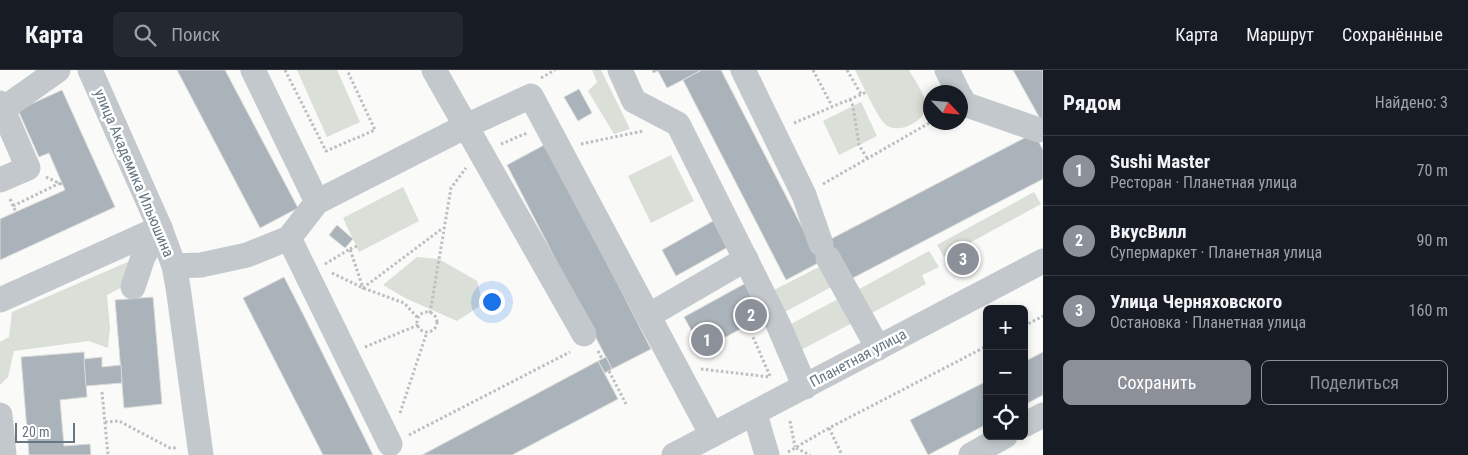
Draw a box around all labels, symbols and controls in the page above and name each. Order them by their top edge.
search box [113,12,463,57]
text: Карта [25,21,83,49]
icon: search [131,21,159,49]
text: Поиск [171,23,220,46]
text: Карта [1175,24,1218,45]
text: Маршрут [1246,24,1314,45]
text: Сохранённые [1342,24,1443,45]
north arrow [923,85,968,130]
street label: улица Академика Ильюшина [90,86,178,260]
text: Рядом [1063,91,1122,115]
text: Найдено: 3 [1375,93,1448,112]
text: Sushi Master [1110,150,1210,173]
text: 1 [1075,161,1083,180]
text: 70 m [1416,161,1448,180]
text: Ресторан · Планетная улица [1110,173,1297,192]
text: ВкусВилл [1110,220,1187,243]
text: 2 [1075,231,1083,250]
text: 90 m [1416,231,1448,250]
pin: 3 [947,240,979,278]
text: Супермаркет · Планетная улица [1110,243,1322,262]
your location [479,289,505,315]
text: Улица Черняховского [1110,290,1282,313]
pin: 2 [735,296,767,334]
text: 3 [1075,301,1083,320]
text: 160 m [1409,301,1448,320]
map controls [983,305,1028,440]
button: + [983,305,1028,350]
text: Остановка · Планетная улица [1110,313,1306,332]
pin: 1 [691,321,723,359]
street label: Планетная улица [807,325,909,391]
button: − [983,350,1028,395]
button: Сохранить [1063,360,1251,405]
button: Поделиться [1261,360,1448,405]
button: locate [983,395,1028,440]
scale bar [15,420,75,443]
text: 20 m [22,424,50,440]

